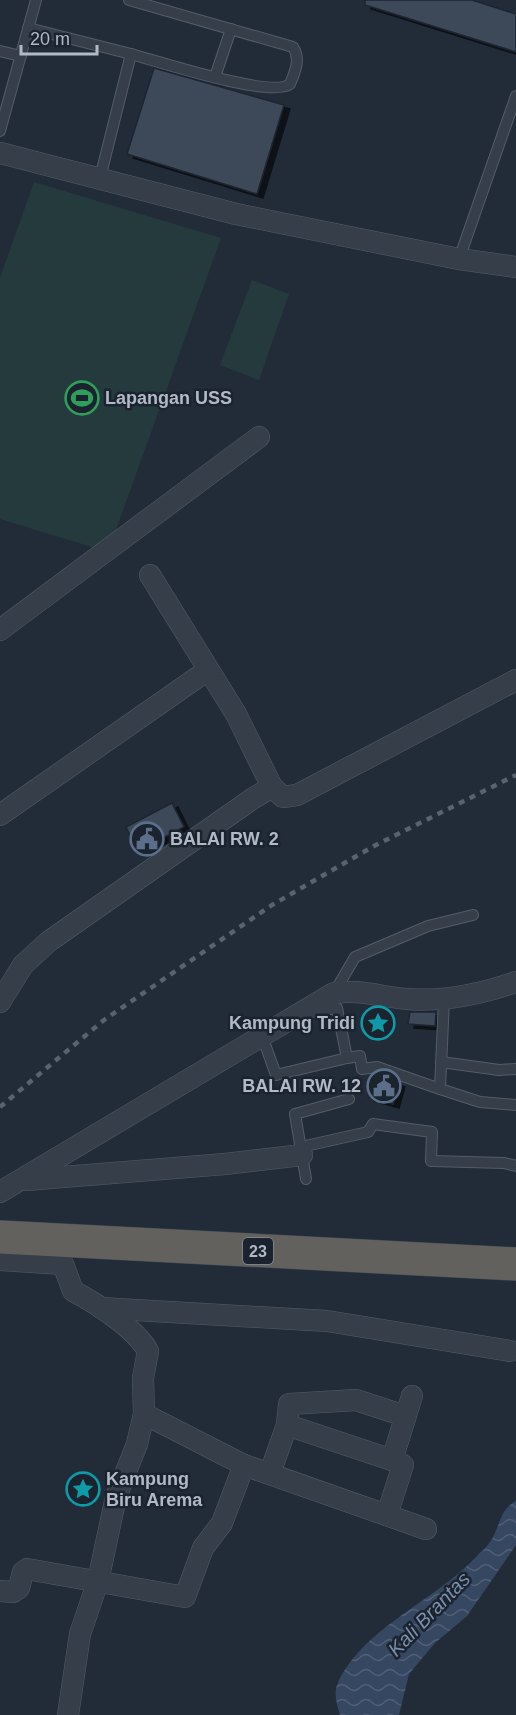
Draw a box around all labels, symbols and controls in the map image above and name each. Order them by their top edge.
scale bar [21,18,98,56]
text: 20 m [30,29,70,49]
sports icon: Lapangan USS [64,380,100,416]
place label: Lapangan USS [105,388,232,408]
public building icon: BALAI RW. 2 [129,821,165,857]
place label: BALAI RW. 2 [170,829,279,849]
place icon: Kampung Tridi [360,1005,396,1041]
place label: Kampung Tridi [229,1013,355,1033]
public building icon: BALAI RW. 12 [366,1068,402,1104]
place label: BALAI RW. 12 [242,1076,361,1096]
road number: 23 [243,1238,273,1264]
place label: Kampung Biru Arema [106,1469,203,1510]
place icon: Kampung Biru Arema [65,1471,101,1507]
water label: Kali Brantas [384,1568,474,1660]

